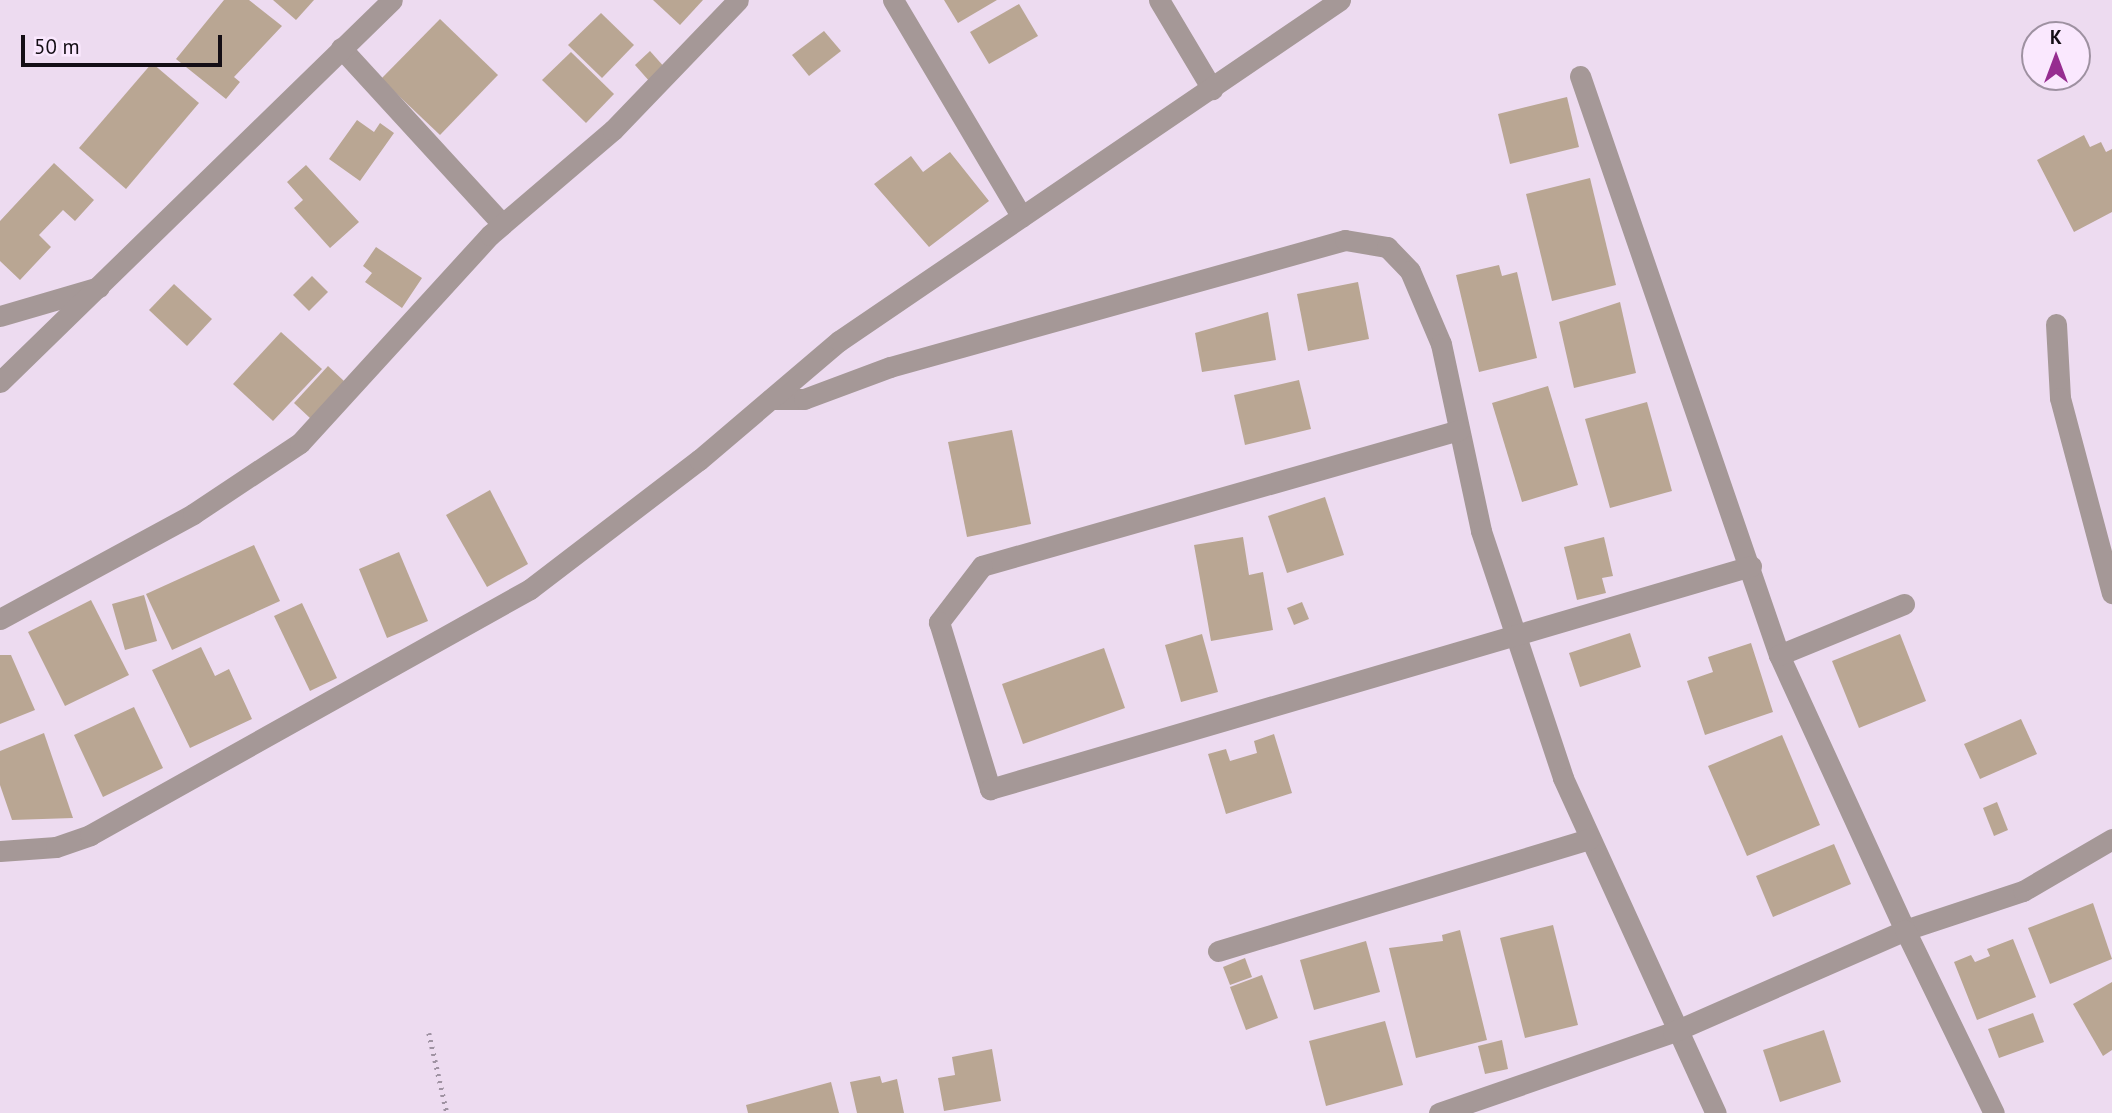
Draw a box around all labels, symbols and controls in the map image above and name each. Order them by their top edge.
scale bar [24,21,226,65]
north arrow [2021,21,2091,91]
text: K [2050,25,2062,49]
text: 50 m [34,33,80,60]

